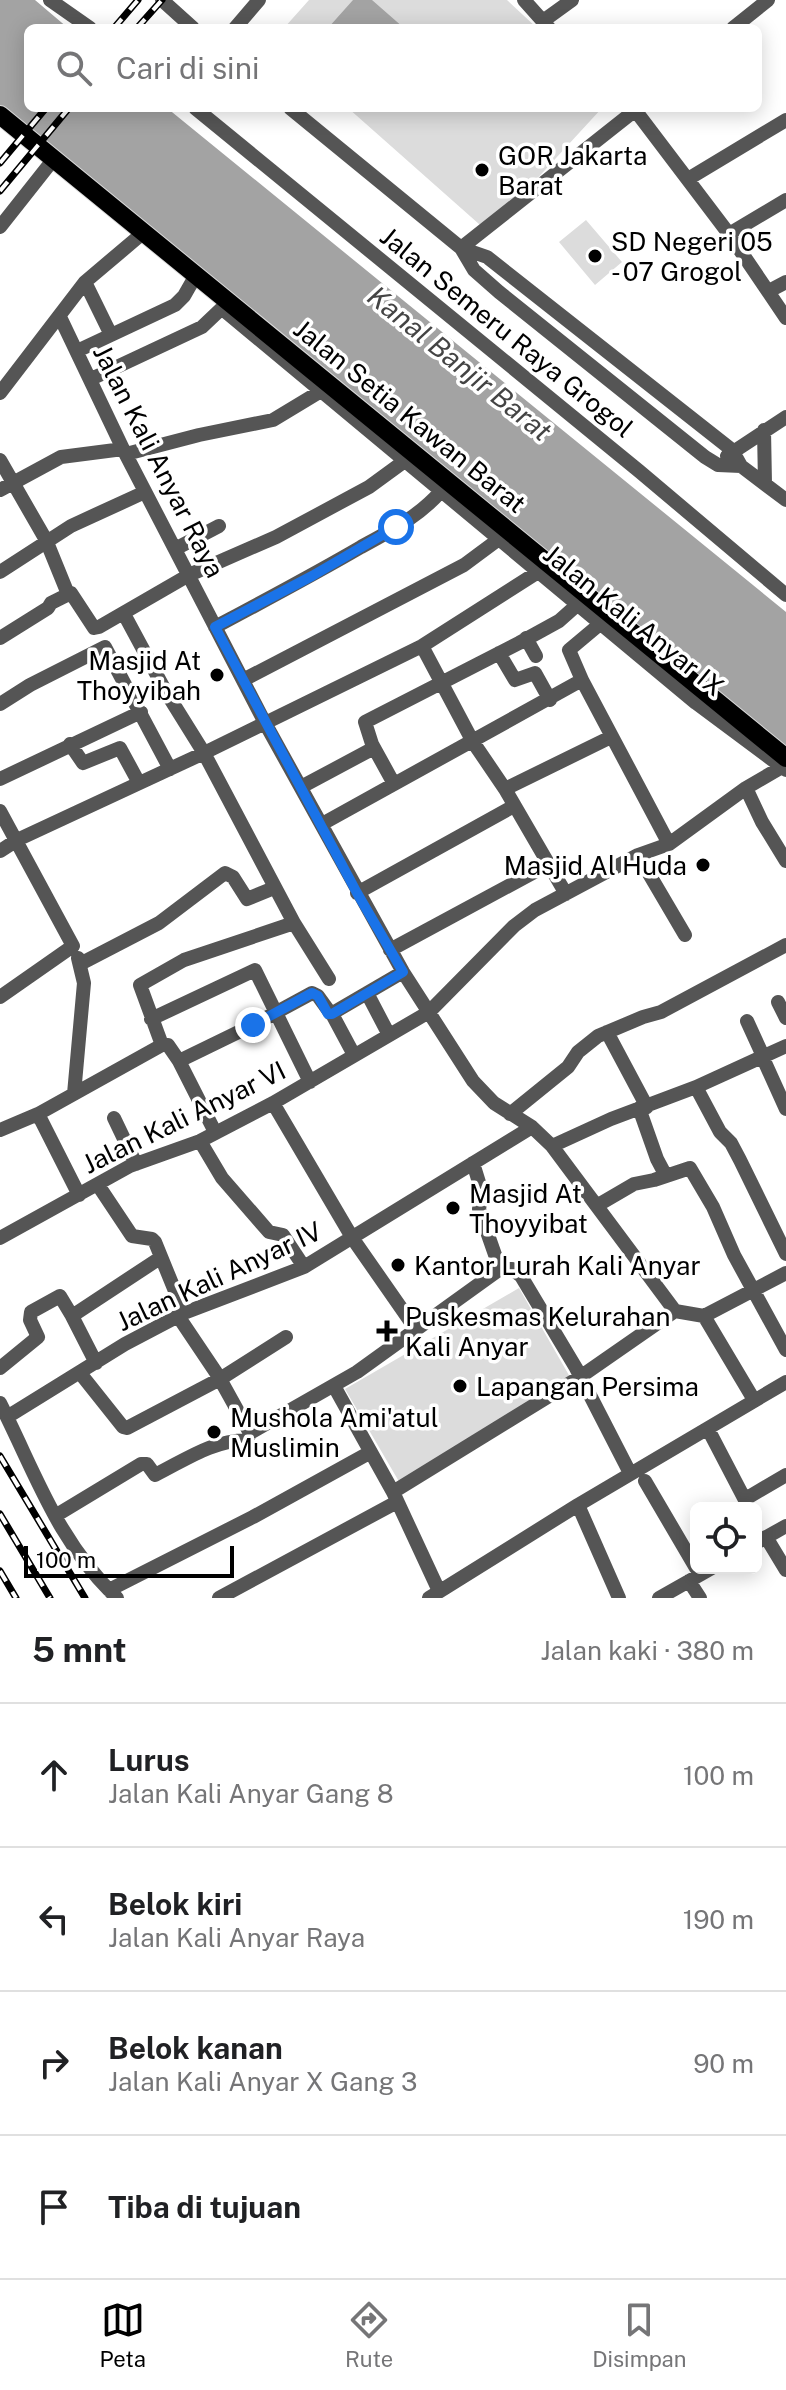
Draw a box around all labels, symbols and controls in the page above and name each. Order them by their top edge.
search box [24,24,762,112]
icon: search [52,46,96,90]
text: Cari di sini [116,50,259,86]
place label: GOR Jakarta Barat [498,140,647,201]
marker: GOR Jakarta Barat [473,161,491,179]
street label: Jalan Semeru Raya Grogol [374,220,640,444]
place label: SD Negeri 05 - 07 Grogol [611,226,773,287]
marker: SD Negeri 05 - 07 Grogol [586,247,604,265]
water label: Kanal Banjir Barat [361,279,559,447]
street label: Jalan Setia Kawan Barat [288,313,532,519]
street label: Jalan Kali Anyar Raya [87,339,231,583]
route start [378,509,414,545]
street label: Jalan Kali Anyar IX [538,538,730,702]
place label: Masjid At Thoyyibah [77,645,201,706]
marker: Masjid At Thoyyibah [208,666,226,684]
place label: Masjid Al Huda [504,850,687,881]
marker: Masjid Al Huda [694,856,712,874]
route end [235,1007,271,1043]
street label: Jalan Kali Anyar VI [77,1054,291,1180]
place label: Masjid At Thoyyibat [469,1178,588,1239]
marker: Masjid At Thoyyibat [444,1199,462,1217]
street label: Jalan Kali Anyar IV [112,1215,326,1337]
place label: Kantor Lurah Kali Anyar [414,1250,701,1281]
marker: Kantor Lurah Kali Anyar [389,1256,407,1274]
place label: Puskesmas Kelurahan Kali Anyar [405,1301,670,1362]
marker: Puskesmas Kelurahan Kali Anyar [376,1320,398,1342]
place label: Lapangan Persima [476,1371,699,1402]
marker: Lapangan Persima [451,1377,469,1395]
place label: Mushola Ami'atul Muslimin [230,1402,439,1463]
marker: Mushola Ami'atul Muslimin [205,1423,223,1441]
map controls [690,1502,762,1574]
button: locate [690,1502,762,1574]
scale bar [24,1542,234,1578]
text: 100 m [36,1547,96,1573]
text: 5 mnt [32,1630,127,1670]
text: Jalan kaki · 380 m [540,1635,754,1666]
text: Lurus [108,1742,190,1778]
icon: ahead [32,1753,76,1797]
text: 100 m [683,1760,754,1791]
text: Jalan Kali Anyar Gang 8 [108,1778,394,1809]
text: Belok kiri [108,1886,242,1922]
icon: left [32,1897,76,1941]
text: 190 m [683,1904,754,1935]
text: Jalan Kali Anyar Raya [108,1922,365,1953]
text: Belok kanan [108,2030,283,2066]
icon: right [32,2041,76,2085]
text: 90 m [693,2048,754,2079]
text: Jalan Kali Anyar X Gang 3 [108,2066,417,2097]
icon: arrive [32,2185,76,2229]
text: Tiba di tujuan [108,2189,301,2225]
tab: Peta [100,2298,146,2372]
tab: Rute [345,2298,393,2372]
tab: Disimpan [592,2298,686,2372]

